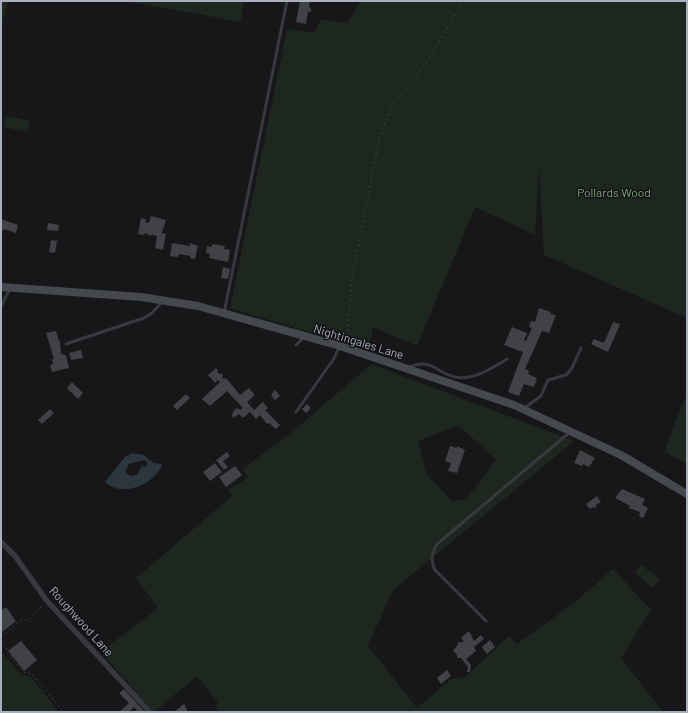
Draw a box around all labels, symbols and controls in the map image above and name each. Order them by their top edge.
park label: Pollards Wood [577,185,651,199]
street label: Nightingales Lane [312,321,406,361]
street label: Roughwood Lane [47,583,117,659]

